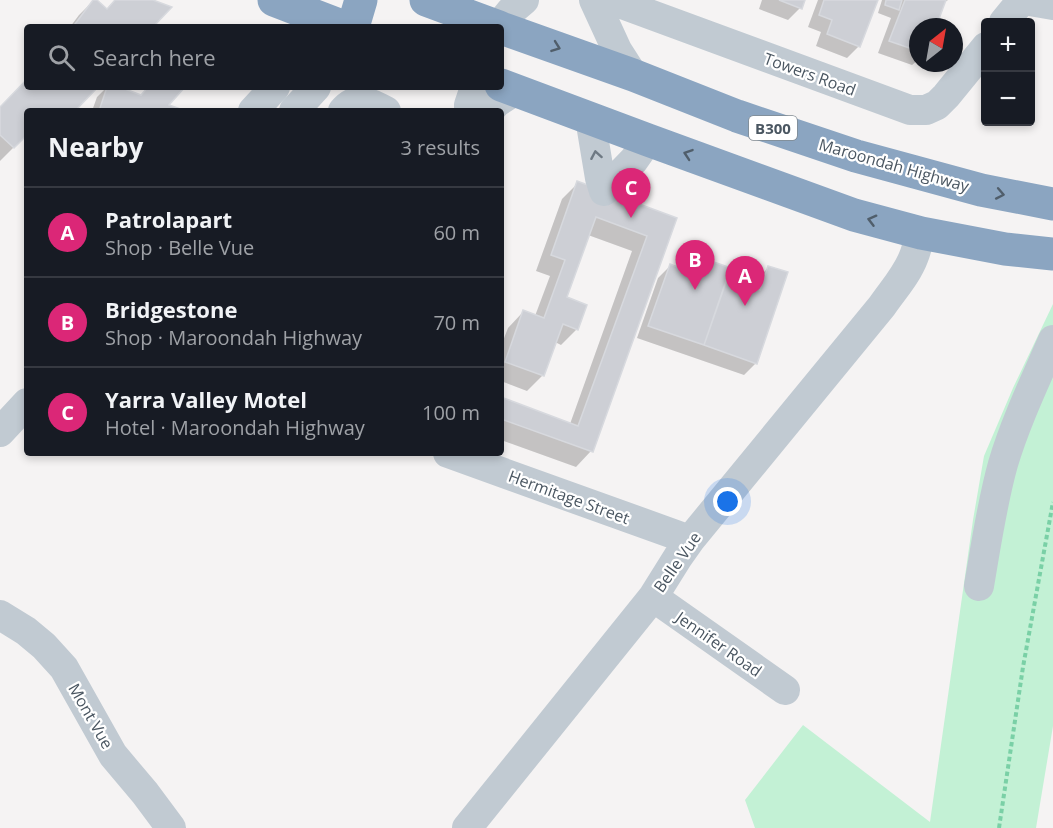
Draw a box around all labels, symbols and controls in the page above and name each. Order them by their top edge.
north arrow [909,18,963,72]
map controls [981,18,1035,126]
button: + [981,18,1035,72]
search box [24,24,504,90]
one-way arrow [550,40,561,53]
icon: search [45,41,78,74]
text: Search here [93,42,216,72]
street label: Towers Road [761,47,859,101]
button: − [981,72,1035,126]
road number: B300 [749,116,797,140]
text: Nearby [48,129,143,165]
street label: Maroondah Highway [816,133,973,197]
text: 3 results [400,134,480,161]
one-way arrow [684,149,694,162]
one-way arrow [590,150,603,160]
pin: C [612,168,650,218]
one-way arrow [995,187,1005,200]
text: Patrolapart [105,204,232,234]
one-way arrow [867,214,877,227]
text: A [61,219,74,246]
text: 60 m [433,219,480,246]
text: Shop · Belle Vue [105,234,254,261]
pin: B [676,240,714,290]
pin: A [726,256,764,306]
text: Bridgestone [105,294,237,324]
text: B [61,309,74,336]
text: 70 m [433,309,480,336]
text: Shop · Maroondah Highway [105,324,362,351]
text: Yarra Valley Motel [105,384,307,414]
text: C [61,399,74,426]
text: 100 m [422,399,480,426]
text: Hotel · Maroondah Highway [105,414,365,441]
street label: Hermitage Street [505,465,633,529]
your location [713,487,742,516]
street label: Belle Vue [648,527,706,597]
street label: Jennifer Road [670,605,766,682]
street label: Mont Vue [63,679,119,753]

